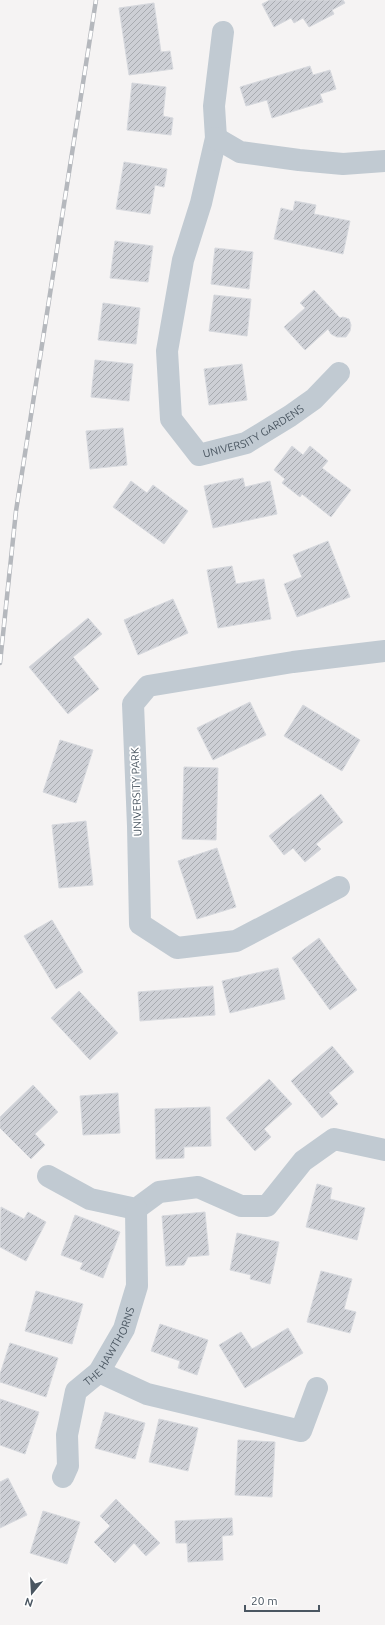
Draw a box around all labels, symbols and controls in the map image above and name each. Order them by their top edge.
street label: UNIVERSITY GARDENS [202,402,306,460]
street label: UNIVERSITY PARK [128,747,144,837]
street label: THE HAWTHORNS [81,1305,136,1388]
north arrow [12,1573,52,1613]
scale bar [245,1587,319,1613]
text: 20 m [251,1594,278,1607]
text: N [23,1596,35,1609]

